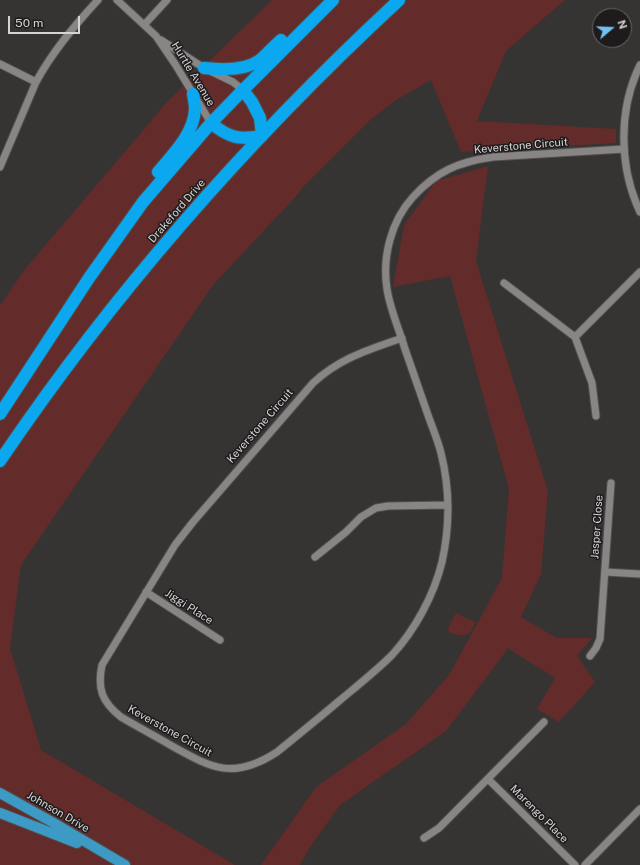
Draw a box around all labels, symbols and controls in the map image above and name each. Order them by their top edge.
scale bar [10,8,82,34]
north arrow [592,8,632,48]
text: 50 m [15,16,43,30]
text: N [615,18,629,30]
street label: Hurtle Avenue [169,39,217,109]
street label: Keverstone Circuit [473,135,569,157]
street label: Drakeford Drive [146,176,208,246]
street label: Keverstone Circuit [224,386,296,466]
street label: Jasper Close [588,495,606,559]
street label: Jiggi Place [163,587,215,627]
street label: Keverstone Circuit [126,702,214,760]
street label: Marengo Place [507,782,571,846]
street label: Johnson Drive [24,789,92,835]

